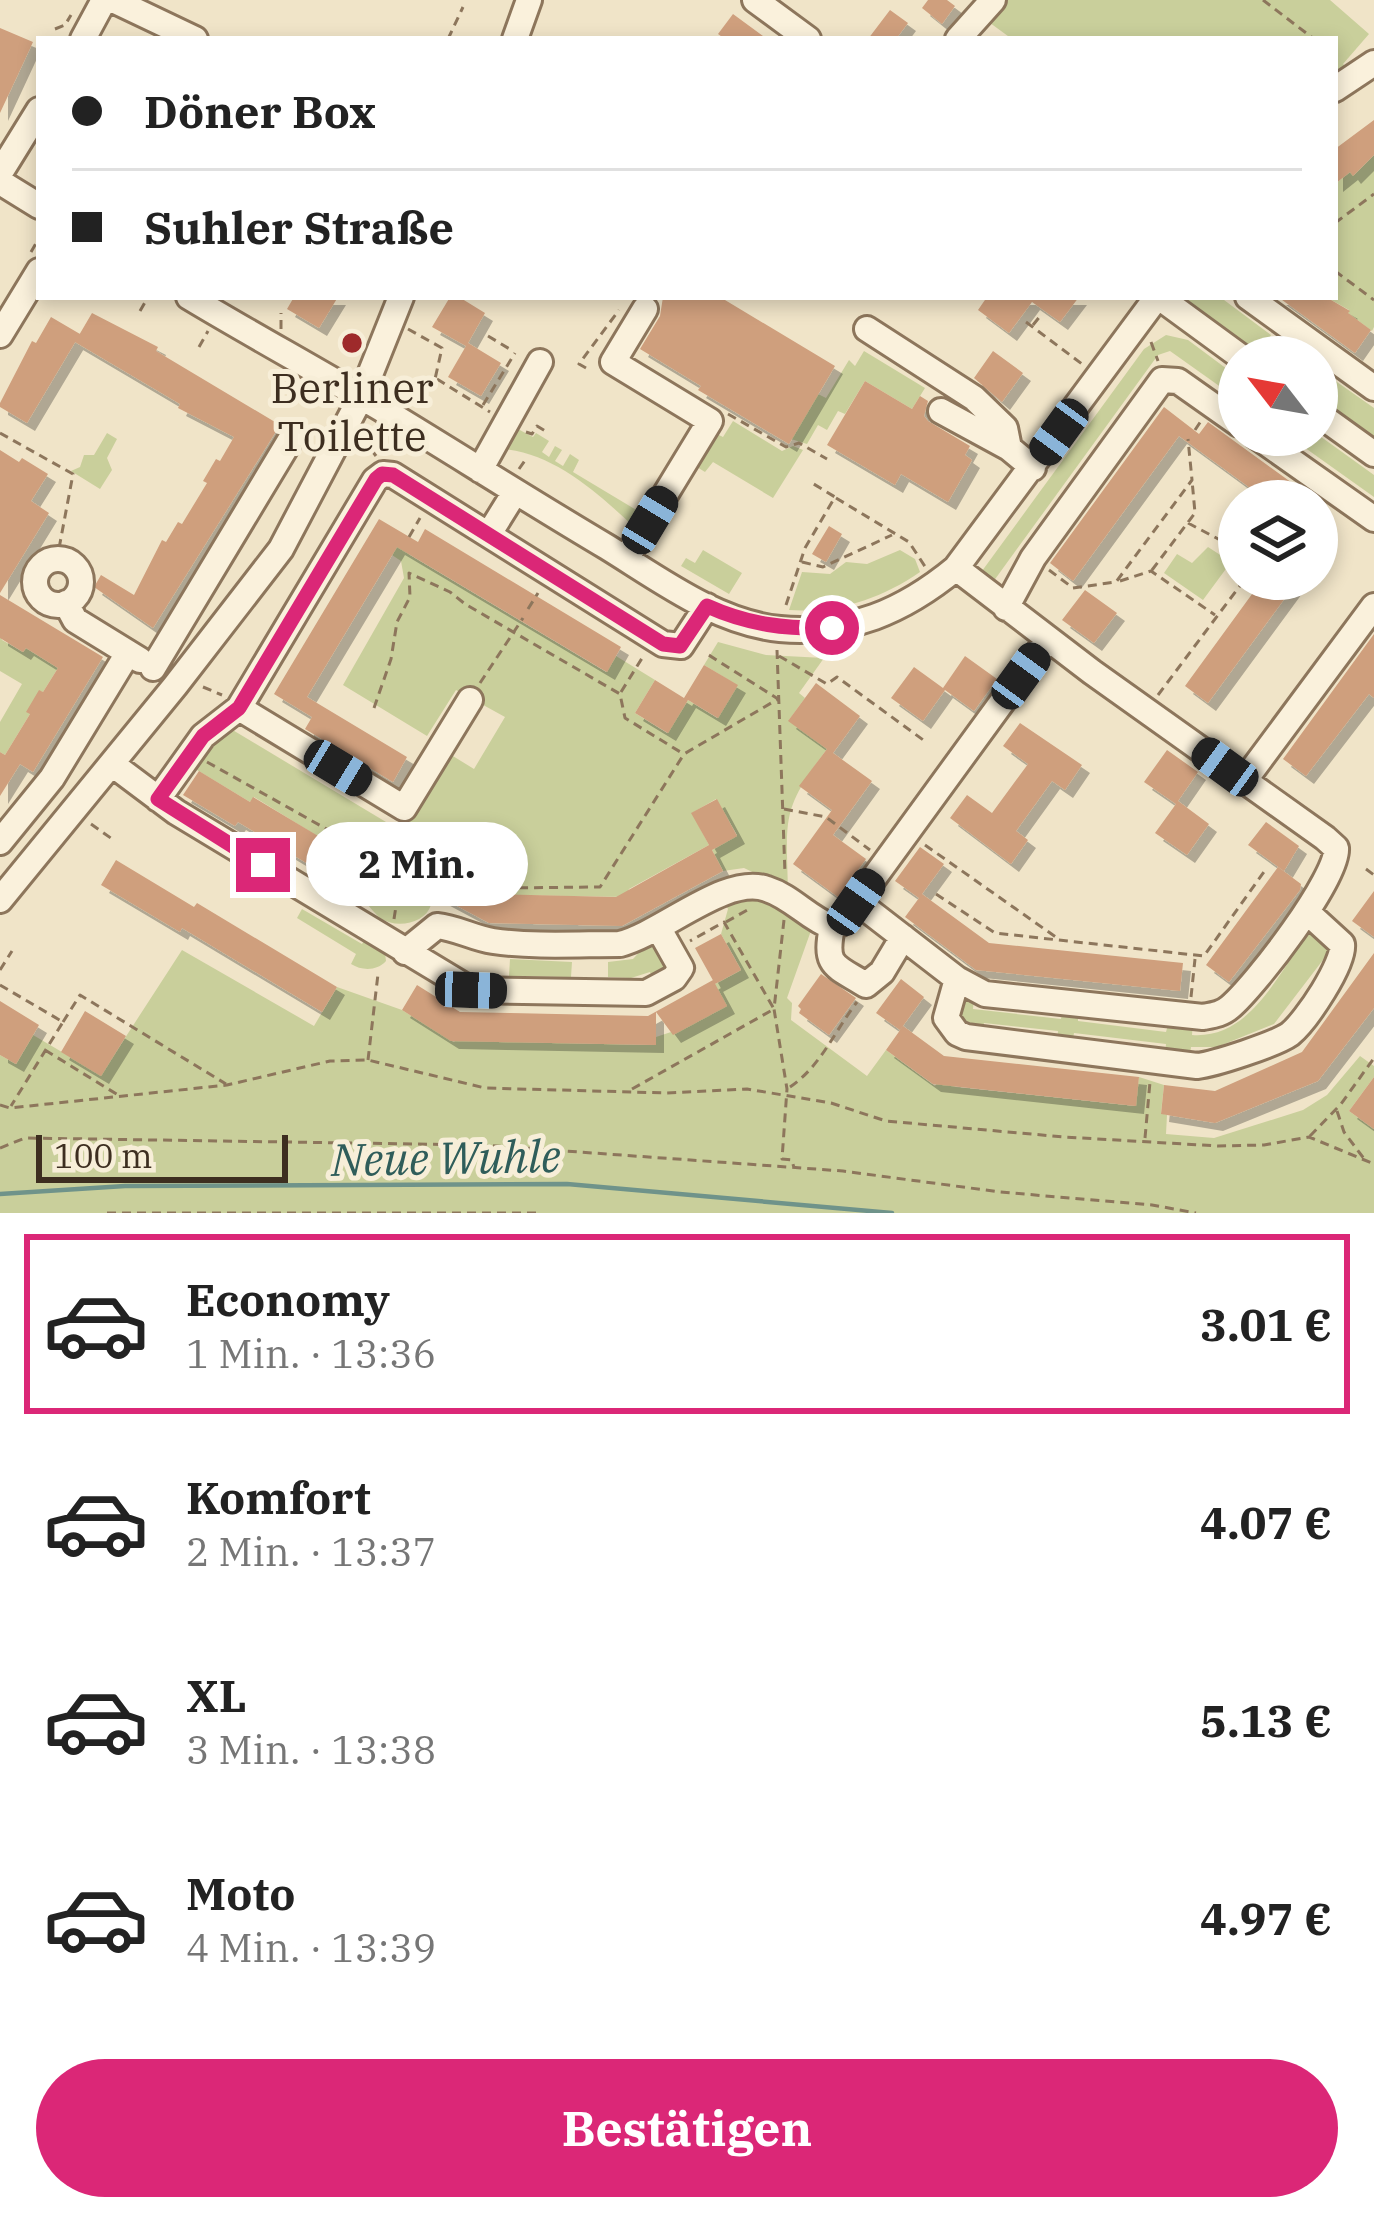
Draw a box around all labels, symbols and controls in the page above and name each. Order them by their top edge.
text: Döner Box [144,82,376,140]
text: Suhler Straße [144,198,454,256]
marker: Berliner Toilette [339,330,365,356]
north arrow [1218,336,1338,456]
map controls [1218,336,1338,600]
place label: Berliner Toilette [270,360,434,463]
car [1023,392,1095,472]
car [616,480,684,560]
button: layers [1218,480,1338,600]
route start [805,601,859,655]
car [985,636,1057,716]
car [1185,731,1265,803]
car [298,734,378,802]
callout: 2 Min. [305,823,527,907]
route end [236,838,290,892]
text: 2 Min. [358,838,476,889]
car [821,862,891,942]
car [434,971,508,1009]
water label: Neue Wuhle [330,1126,561,1188]
scale bar [36,1129,288,1182]
text: 100 m [54,1134,153,1177]
icon: car [42,1270,150,1378]
text: Economy [186,1270,390,1328]
text: 3.01 € [1200,1295,1332,1353]
text: 1 Min. · 13:36 [186,1328,436,1379]
icon: car [42,1468,150,1576]
text: Komfort [186,1468,371,1526]
text: 4.07 € [1200,1493,1332,1551]
text: 2 Min. · 13:37 [186,1526,436,1577]
icon: car [42,1666,150,1774]
text: XL [186,1666,247,1724]
text: 5.13 € [1200,1691,1332,1749]
text: 3 Min. · 13:38 [186,1724,436,1775]
icon: car [42,1864,150,1972]
text: Moto [186,1864,296,1922]
text: 4.97 € [1200,1889,1332,1947]
text: 4 Min. · 13:39 [186,1922,436,1973]
button: Bestätigen [36,2059,1338,2197]

